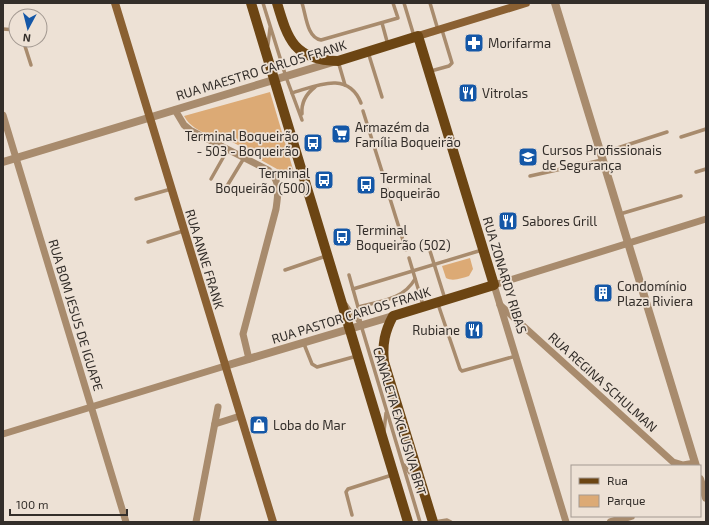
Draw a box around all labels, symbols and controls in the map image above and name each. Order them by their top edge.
north arrow [8,8,48,48]
text: N [22,31,31,45]
pharmacy icon: Morifarma [463,32,485,54]
place label: Morifarma [488,35,551,51]
street label: RUA MAESTRO CARLOS FRANK [174,36,348,104]
restaurant icon: Vitrolas [457,82,479,104]
place label: Vitrolas [482,85,528,101]
place label: Armazém da Família Boqueirão [355,119,461,150]
supermarket icon: Armazém da Família Boqueirão [330,123,352,145]
place label: Terminal Boqueirão - 503 - Boqueirão [185,128,299,159]
bus stop icon: Terminal Boqueirão - 503 - Boqueirão [302,132,324,154]
place label: Cursos Profissionais de Segurança [542,142,662,174]
school or university icon: Cursos Profissionais de Segurança [517,146,539,168]
place label: Terminal Boqueirão (500) [215,165,310,196]
bus stop icon: Terminal Boqueirão (500) [313,169,335,191]
place label: Terminal Boqueirão [380,170,440,201]
bus stop icon: Terminal Boqueirão [355,174,377,196]
street label: RUA ANNE FRANK [182,207,228,311]
restaurant icon: Sabores Grill [497,210,519,232]
place label: Sabores Grill [522,213,597,229]
street label: RUA ZONARDY RIBAS [480,214,530,336]
place label: Terminal Boqueirão (502) [356,222,451,253]
bus stop icon: Terminal Boqueirão (502) [331,226,353,248]
street label: RUA BOM JESUS DE IGUAPE [45,237,107,393]
place label: Condomínio Plaza Riviera [617,278,693,309]
building icon: Condomínio Plaza Riviera [592,282,614,304]
street label: RUA PASTOR CARLOS FRANK [269,283,433,347]
restaurant icon: Rubiane [463,319,485,341]
place label: Rubiane [412,322,460,338]
street label: RUA REGINA SCHULMAN [545,329,661,435]
street label: CANALETA EXCLUSIVA BRT [370,345,430,497]
shop icon: Loba do Mar [248,414,270,436]
place label: Loba do Mar [273,417,346,433]
legend [571,465,701,517]
text: Rua [607,473,628,487]
scale bar [10,491,127,517]
text: Parque [607,493,645,507]
text: 100 m [16,497,48,511]

